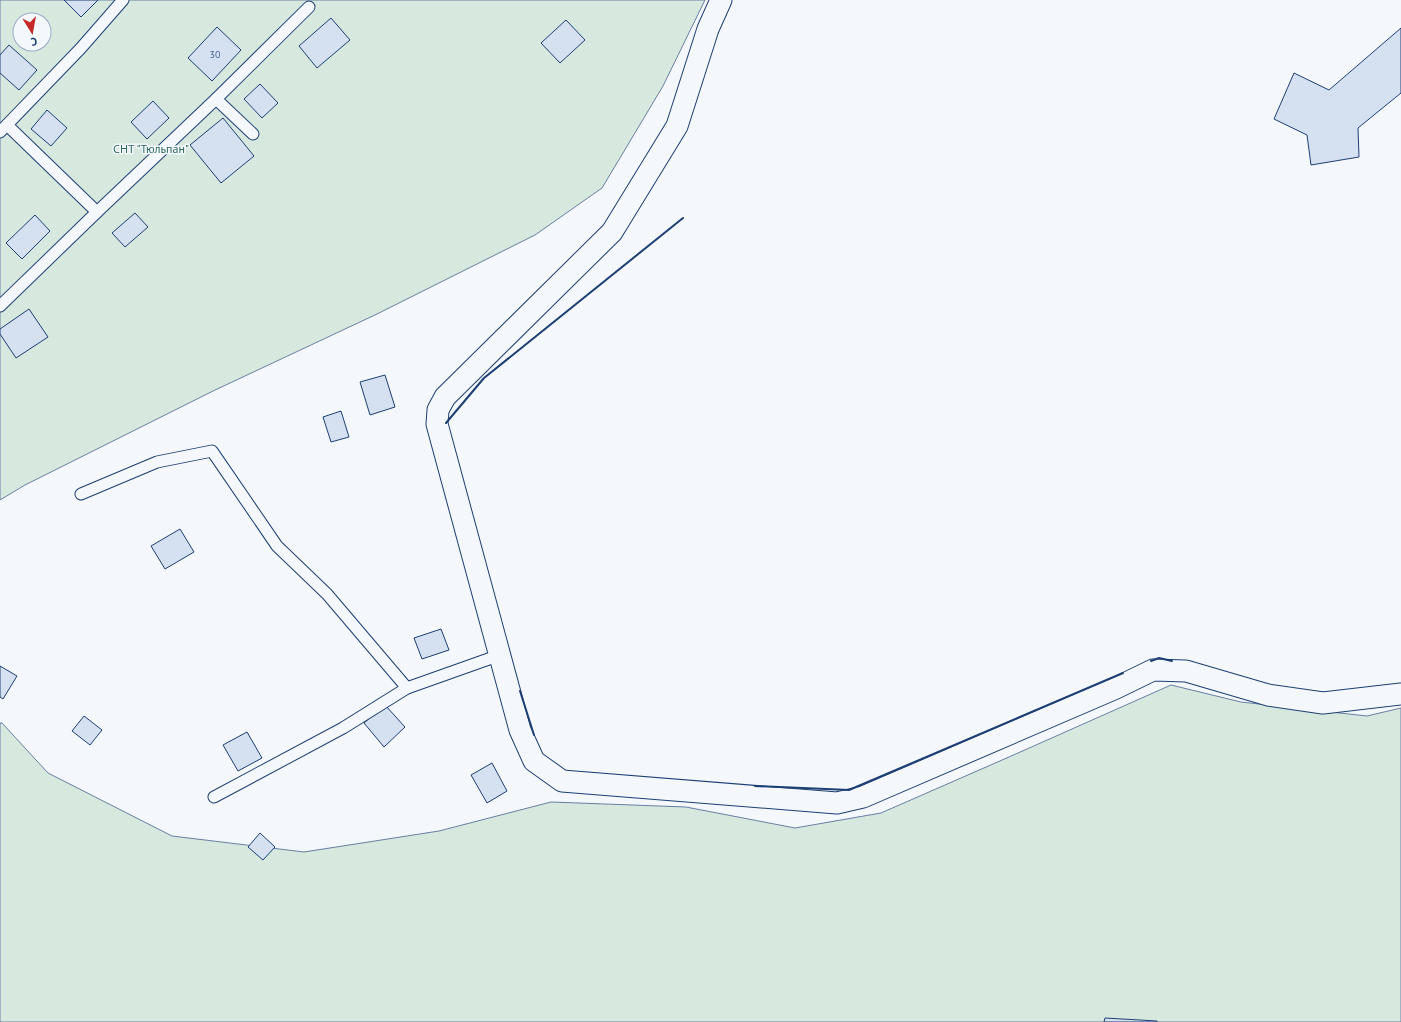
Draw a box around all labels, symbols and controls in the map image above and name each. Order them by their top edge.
north arrow [12,12,52,52]
text: С [30,34,38,49]
house number: 30 [210,48,221,61]
park label: СНТ "Тюльпан" [113,141,189,156]

